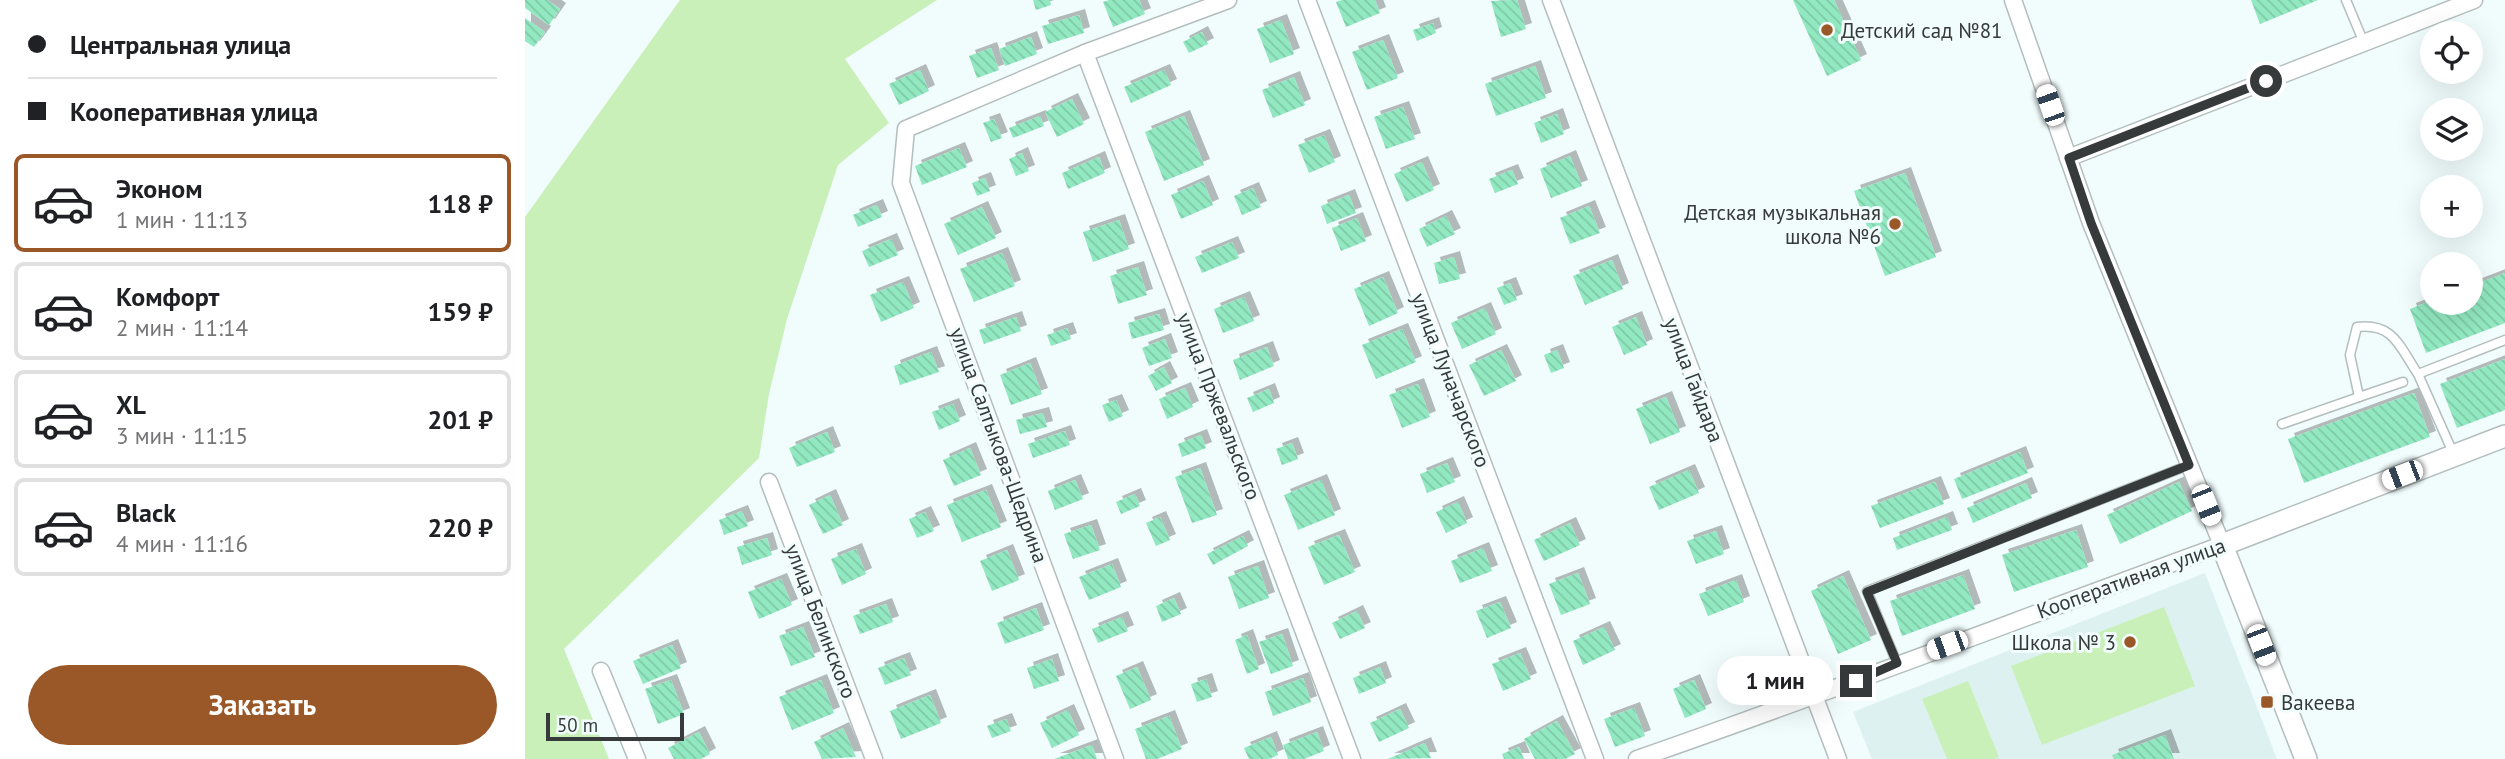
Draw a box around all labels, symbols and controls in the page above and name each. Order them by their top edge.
place label: Детский сад №81 [1841,17,2003,44]
map controls [2420,21,2483,315]
button: locate [2420,21,2483,84]
marker: Детский сад №81 [1819,22,1835,38]
text: Центральная улица [70,28,291,61]
route start [2250,65,2282,97]
car [2034,82,2067,128]
text: Кооперативная улица [70,95,318,128]
button: layers [2420,98,2483,161]
icon: car [32,172,95,235]
text: Эконом [116,172,203,205]
button: + [2420,175,2483,238]
text: 118 ₽ [427,187,493,220]
place label: Детская музыкальная школа №6 [1684,199,1881,250]
text: 1 мин · 11:13 [116,205,248,234]
marker: Детская музыкальная школа №6 [1887,216,1903,232]
button: − [2420,252,2483,315]
icon: car [32,280,95,343]
text: Комфорт [116,280,219,313]
street label: улица Луначарского [1405,289,1497,471]
text: 159 ₽ [427,295,493,328]
street label: улица Пржевальского [1171,308,1267,504]
text: 2 мин · 11:14 [116,313,248,342]
street label: улица Гайдара [1658,314,1730,446]
street label: улица Салтыкова-Щедрина [944,323,1054,567]
icon: car [32,388,95,451]
text: XL [116,388,146,421]
text: 201 ₽ [427,403,493,436]
text: 3 мин · 11:15 [116,421,248,450]
car [2379,458,2426,492]
car [2189,482,2224,528]
icon: car [32,496,95,559]
text: Black [116,496,176,529]
text: 220 ₽ [427,511,493,544]
text: 4 мин · 11:16 [116,529,248,558]
street label: Кооперативная улица [2033,531,2229,625]
street label: улица Белинского [779,540,863,702]
car [2244,622,2279,668]
car [1924,628,1971,662]
place label: Школа № 3 [2012,629,2116,656]
marker: Школа № 3 [2122,634,2138,650]
callout: 1 мин [1716,656,1831,706]
button: Заказать [28,665,497,745]
route end [1840,665,1872,697]
text: 1 мин [1745,666,1805,695]
place label: Вакеева [2281,689,2356,716]
marker: Вакеева [2259,694,2275,710]
scale bar [546,710,684,742]
text: 50 m [557,713,598,737]

